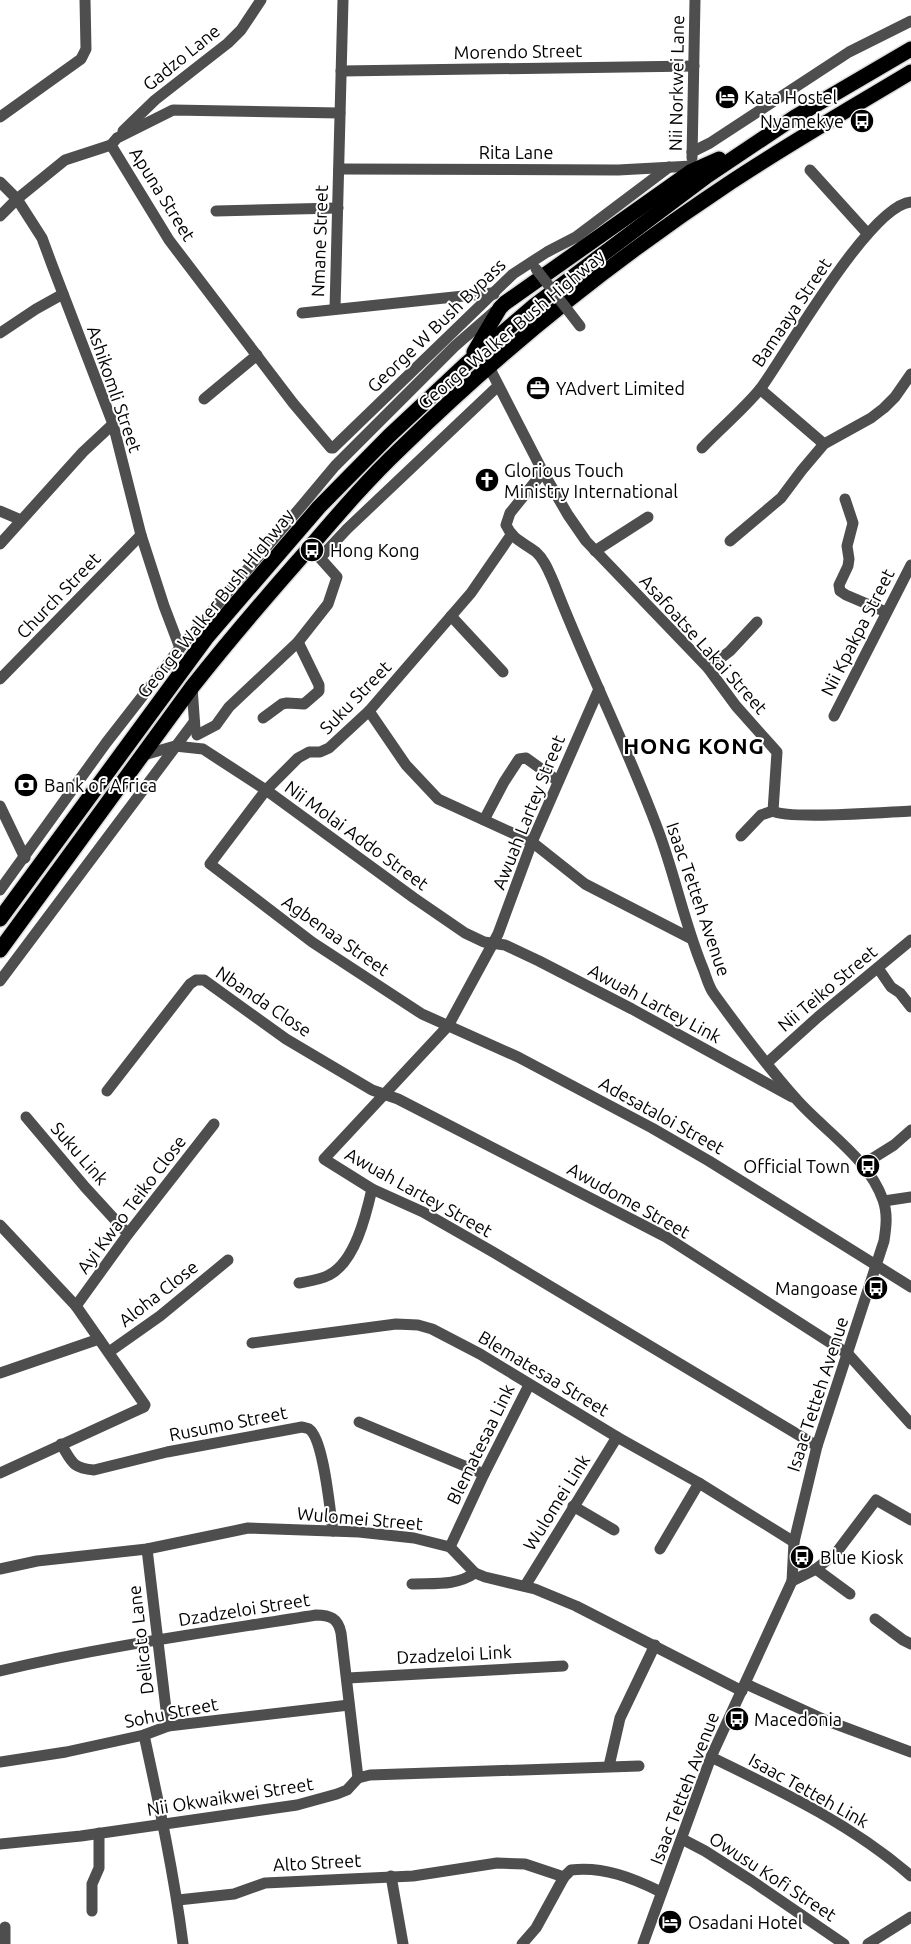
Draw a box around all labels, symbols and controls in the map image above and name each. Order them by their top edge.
street label: Nii Norkwei Lane [665,15,687,151]
street label: Gadzo Lane [139,20,223,94]
street label: Morendo Street [454,40,582,62]
hotel icon: Kata Hostel [714,84,740,110]
place label: Kata Hostel [744,87,837,107]
bus stop icon: Nyamekye [849,108,875,134]
place label: Nyamekye [760,111,844,131]
street label: Rita Lane [479,142,553,162]
street label: Apuna Street [126,144,200,244]
street label: Nmane Street [307,185,331,297]
street label: George Walker Bush Highway [414,245,608,413]
street label: George W Bush Bypass [363,254,509,396]
street label: Bamaaya Street [747,254,835,370]
street label: Ashikomli Street [84,323,146,455]
office icon: YAdvert Limited [525,375,551,401]
place label: YAdvert Limited [556,378,685,398]
place label: Glorious Touch Ministry International [504,460,678,501]
church icon: Glorious Touch Ministry International [474,467,500,493]
street label: George Walker Bush Highway [133,504,297,701]
bus stop icon: Hong Kong [299,537,325,563]
place label: Hong Kong [330,540,420,560]
street label: Church Street [12,548,104,642]
street label: Nii Kpakpa Street [816,565,898,699]
street label: Asafoatse Lakai Street [636,570,772,718]
street label: Suku Street [315,656,395,738]
street label: Awuah Lartey Street [488,732,568,892]
district label: HONG KONG [623,733,765,758]
bank icon: Bank of Africa [13,772,39,798]
place label: Bank of Africa [44,775,157,795]
street label: Nii Molai Addo Street [282,776,432,894]
street label: Isaac Tetteh Avenue [663,819,735,979]
street label: Agbenaa Street [279,891,393,979]
street label: Nii Teiko Street [774,941,880,1035]
street label: Awuah Lartey Link [585,960,725,1046]
street label: Nbanda Close [212,962,316,1040]
street label: Adesataloi Street [596,1072,728,1158]
street label: Suku Link [47,1118,113,1188]
street label: Ayi Kwao Teiko Close [73,1131,189,1277]
street label: Awuah Lartey Street [342,1143,496,1241]
bus stop icon: Official Town [855,1153,881,1179]
place label: Official Town [743,1156,850,1176]
street label: Awudome Street [564,1158,694,1242]
street label: Aloha Close [115,1256,201,1330]
bus stop icon: Mangoase [863,1275,889,1301]
place label: Mangoase [775,1278,858,1298]
street label: Isaac Tetteh Avenue [783,1314,851,1474]
street label: Blematesaa Street [475,1326,613,1420]
street label: Blematesaa Link [442,1381,518,1507]
street label: Rusumo Street [167,1402,289,1444]
street label: Wulomei Link [519,1451,593,1553]
street label: Wulomei Street [296,1503,424,1533]
bus stop icon: Blue Kiosk [789,1544,815,1570]
place label: Blue Kiosk [820,1547,904,1567]
street label: Delicato Lane [123,1584,157,1696]
street label: Dzadzeloi Street [177,1589,311,1629]
street label: Dzadzeloi Link [396,1641,512,1667]
street label: Sohu Street [123,1693,219,1731]
bus stop icon: Macedonia [724,1706,750,1732]
street label: Isaac Tetteh Avenue [646,1709,722,1867]
place label: Macedonia [754,1709,842,1729]
street label: Isaac Tetteh Link [746,1749,872,1831]
street label: Nii Okwaikwei Street [145,1773,315,1819]
street label: Owusu Kofi Street [706,1828,840,1924]
street label: Alto Street [272,1850,362,1874]
hotel icon: Osadani Hotel [657,1909,683,1935]
place label: Osadani Hotel [688,1912,803,1932]

